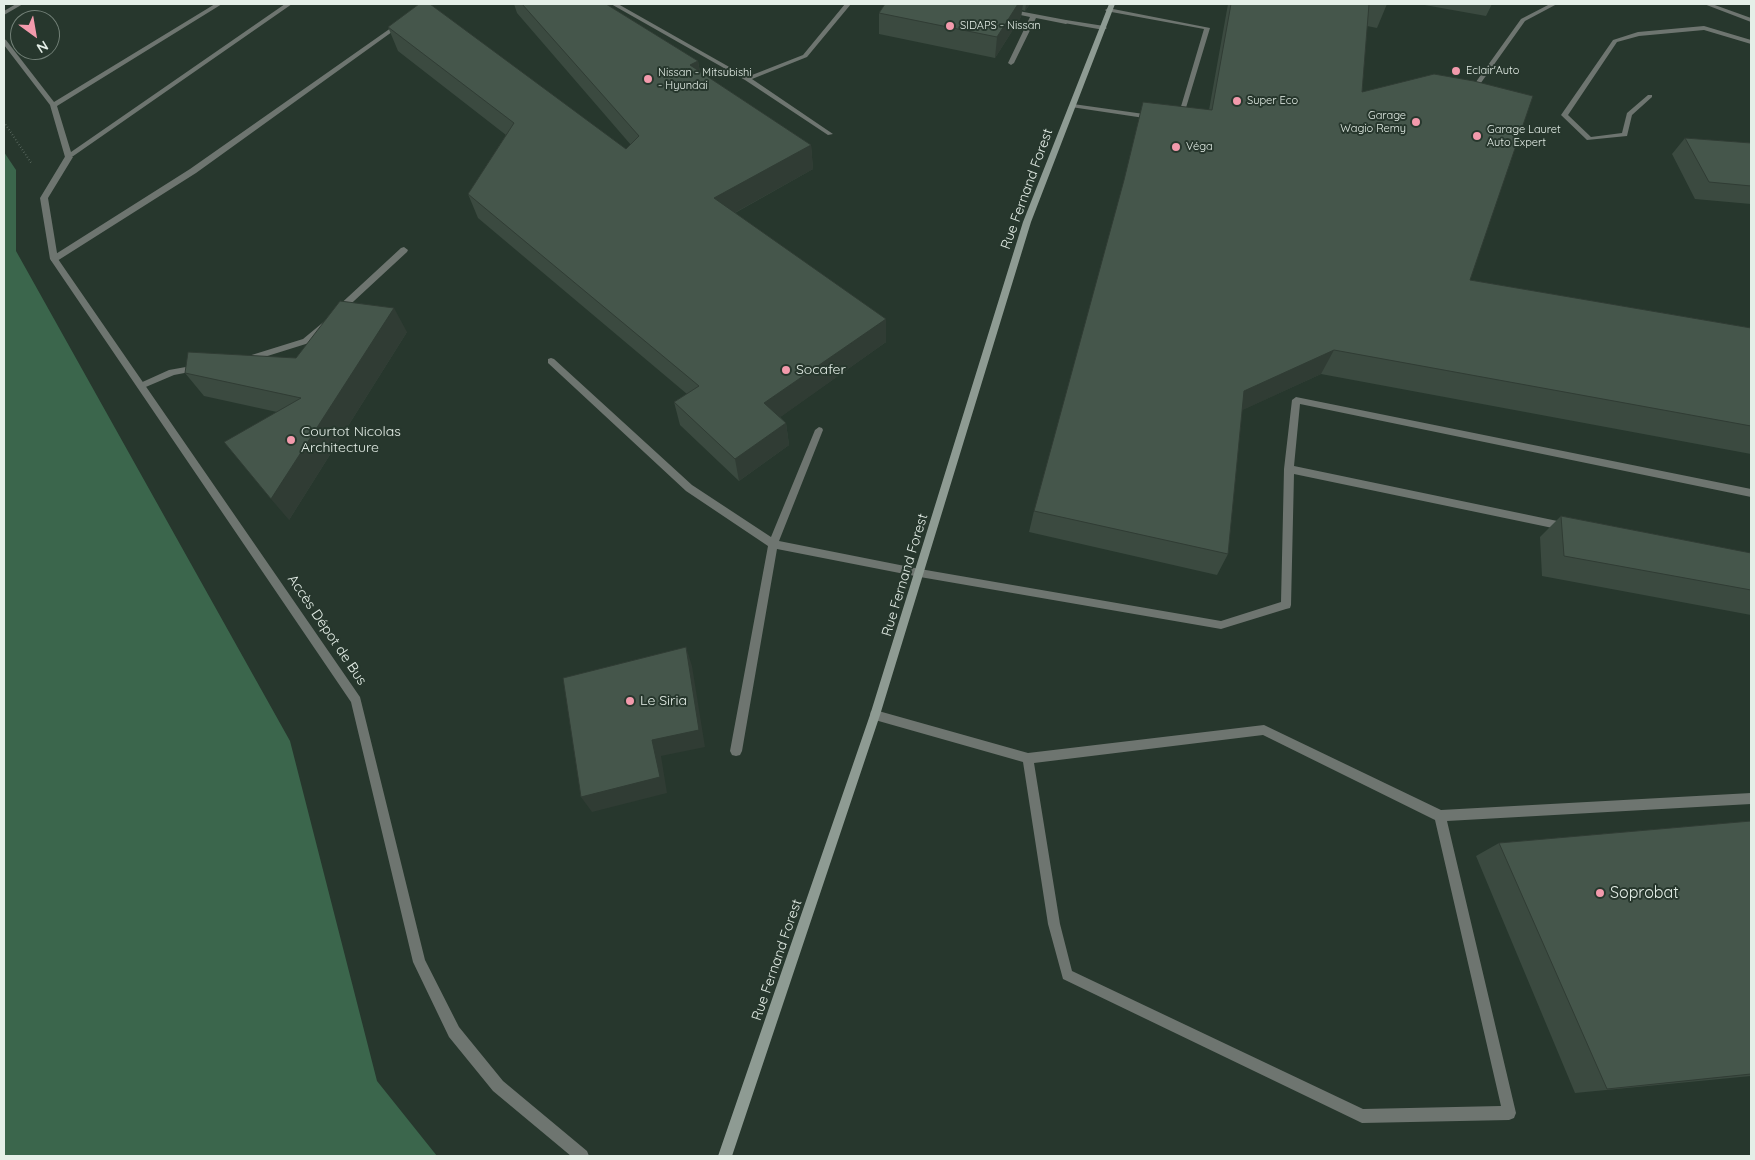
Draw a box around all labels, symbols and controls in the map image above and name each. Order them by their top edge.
north arrow [10,10,60,60]
place label: SIDAPS - Nissan [960,19,1041,33]
marker: SIDAPS - Nissan [944,20,956,32]
text: N [33,37,52,57]
place label: Eclair'Auto [1466,64,1519,78]
marker: Eclair'Auto [1450,65,1462,77]
place label: Nissan - Mitsubishi - Hyundai [658,66,752,92]
marker: Nissan - Mitsubishi - Hyundai [642,73,654,85]
place label: Super Eco [1247,94,1298,108]
marker: Super Eco [1231,95,1243,107]
place label: Garage Wagio Remy [1340,109,1406,135]
marker: Garage Wagio Remy [1410,116,1422,128]
place label: Garage Lauret Auto Expert [1487,123,1561,149]
street label: Rue Fernand Forest [997,126,1057,252]
marker: Garage Lauret Auto Expert [1471,130,1483,142]
place label: Véga [1186,140,1213,154]
marker: Véga [1170,141,1182,153]
place label: Socafer [796,362,846,378]
marker: Socafer [780,364,792,376]
place label: Courtot Nicolas Architecture [301,424,401,457]
marker: Courtot Nicolas Architecture [285,434,297,446]
street label: Rue Fernand Forest [878,512,932,638]
street label: Accès Dépot de Bus [284,572,370,688]
place label: Le Siria [640,693,687,709]
marker: Le Siria [624,695,636,707]
place label: Soprobat [1610,883,1679,903]
marker: Soprobat [1594,887,1606,899]
street label: Rue Fernand Forest [748,897,806,1023]

